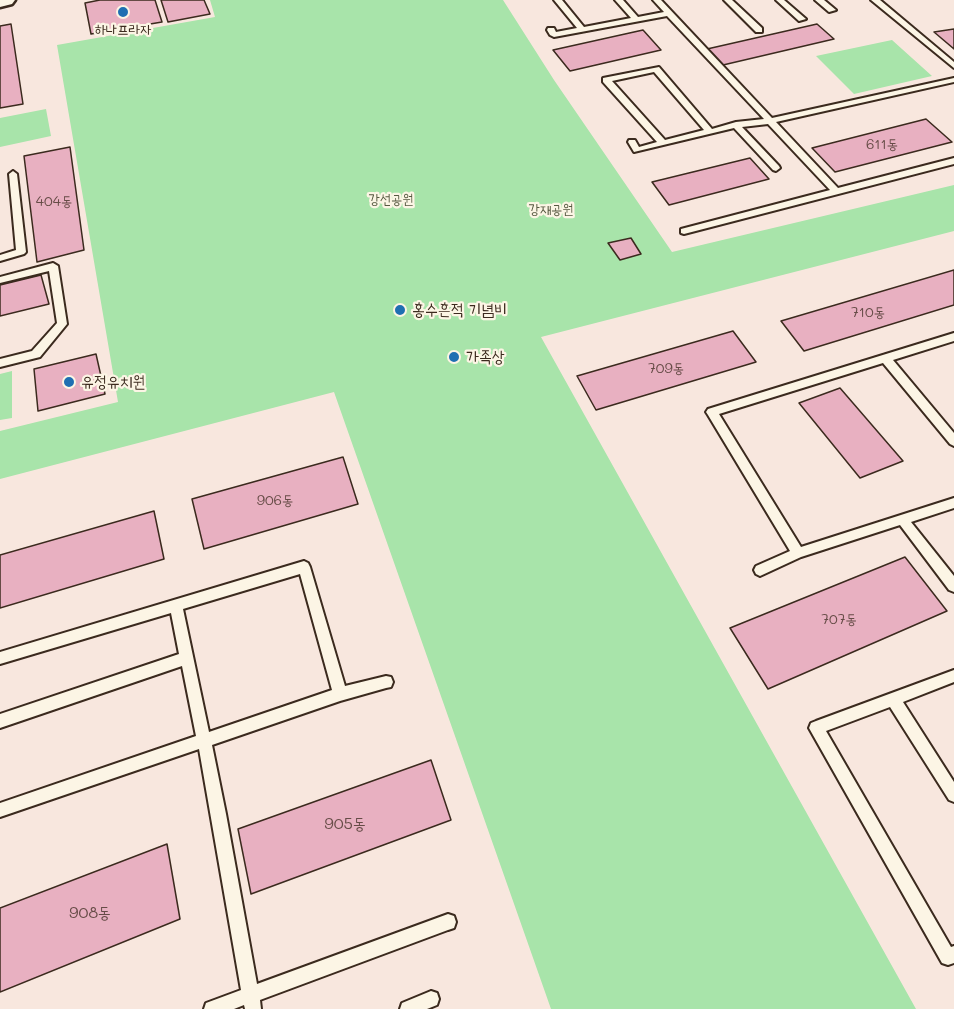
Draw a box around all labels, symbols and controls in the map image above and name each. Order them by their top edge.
marker: 하나프라자 [116,5,130,19]
place label: 하나프라자 [95,22,151,38]
house number: 611동 [866,137,898,153]
park label: 강선공원 [368,192,414,208]
house number: 404동 [36,194,72,210]
park label: 강재공원 [528,202,574,218]
place label: 홍수흔적 기념비 [412,300,507,320]
marker: 홍수흔적 기념비 [393,303,407,317]
house number: 710동 [851,305,885,321]
place label: 가족상 [466,347,505,367]
marker: 가족상 [447,350,461,364]
house number: 709동 [648,361,684,377]
place label: 유정유치원 [81,372,145,392]
marker: 유정유치원 [62,375,76,389]
house number: 906동 [257,493,293,509]
house number: 707동 [821,612,857,628]
house number: 905동 [324,814,366,834]
house number: 908동 [69,903,111,923]

